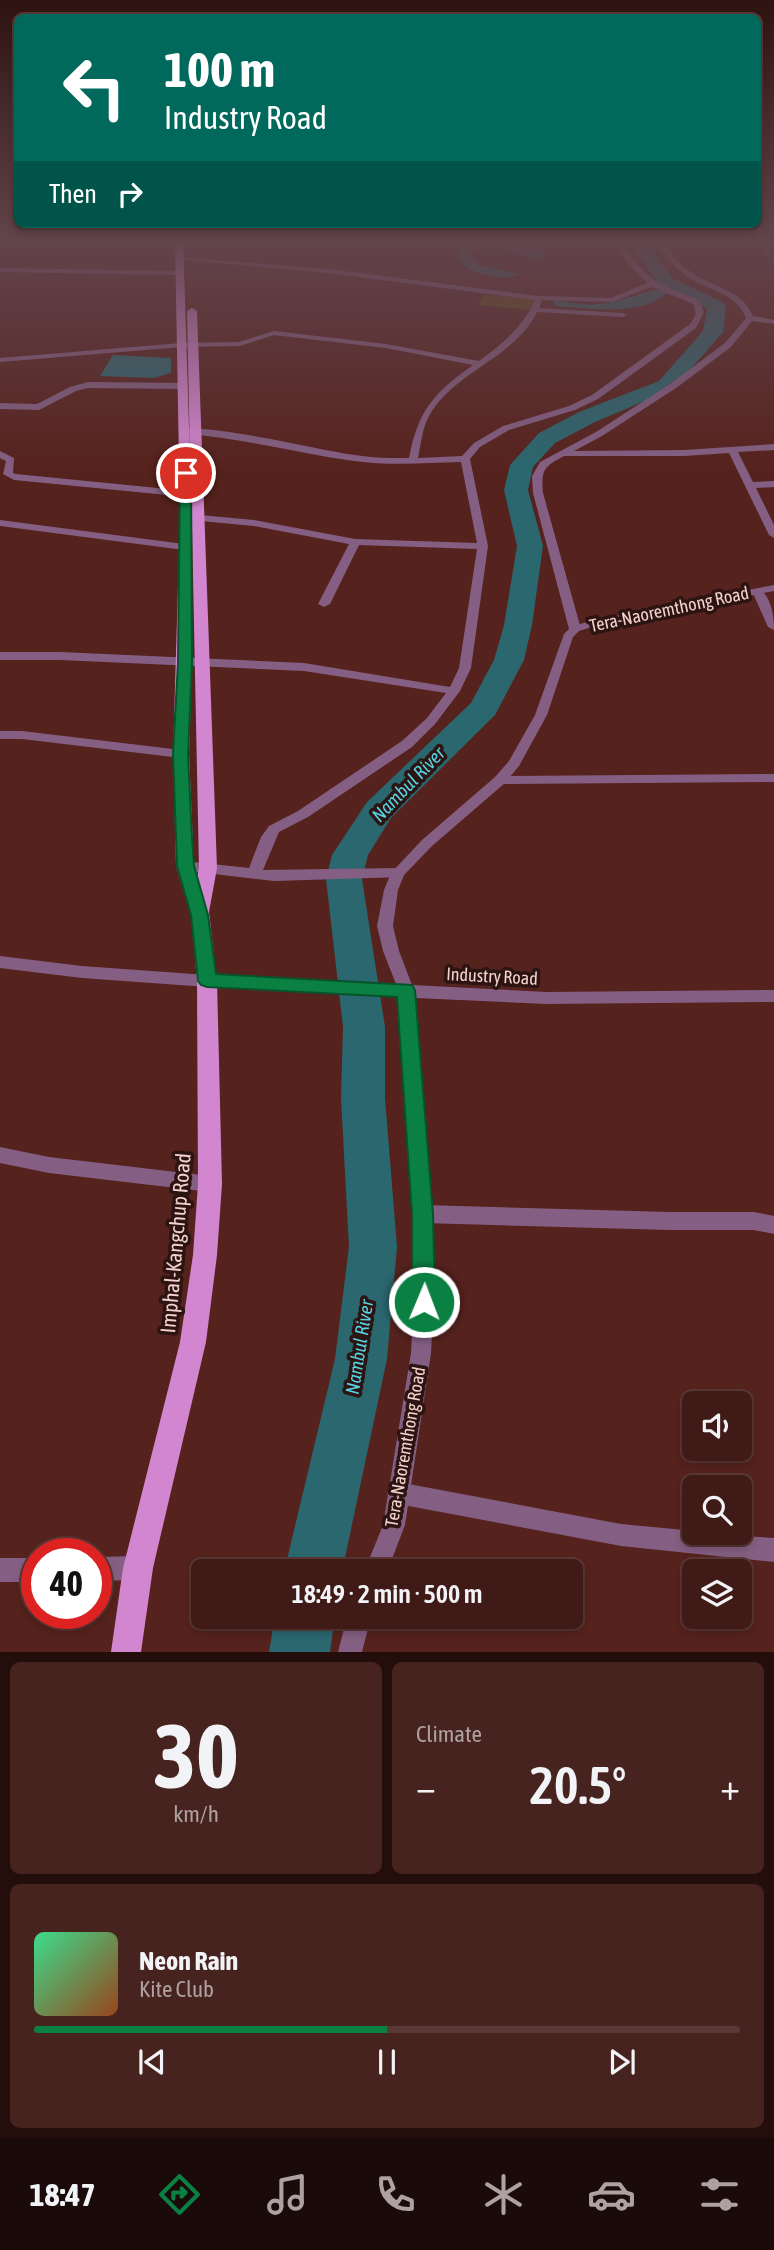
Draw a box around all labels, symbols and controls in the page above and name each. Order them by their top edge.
text: 100 m [164,41,275,97]
icon: left [49,42,140,133]
text: Industry Road [164,99,327,136]
icon: right [111,175,149,213]
text: Then [49,179,97,209]
pin [156,443,216,503]
icon: arrive [167,454,205,492]
street label: Tera-Naoremthong Road [587,582,751,636]
water label: Nambul River [367,741,450,826]
street label: Industry Road [446,963,538,989]
street label: Imphal-Kangchup Road [155,1152,195,1334]
position arrow [387,1265,461,1339]
water label: Nambul River [341,1297,378,1396]
street label: Tera-Naoremthong Road [381,1365,429,1529]
map controls [682,1391,752,1629]
button: sound [682,1391,752,1461]
button: search [682,1475,752,1545]
speed limit sign: 40 [21,1538,112,1629]
button: layers [682,1559,752,1629]
text: 18:49 · 2 min · 500 m [292,1579,482,1609]
text: 30 [153,1703,239,1807]
text: Climate [416,1721,482,1747]
text: 20.5° [530,1755,626,1815]
text: − [416,1765,436,1808]
text: + [720,1765,740,1808]
text: km/h [173,1801,219,1827]
text: Neon Rain [139,1946,238,1976]
text: Kite Club [139,1976,214,2002]
icon: previous [133,2043,171,2081]
icon: pause [368,2043,406,2081]
icon: next [603,2043,641,2081]
icon: directions [155,2170,204,2219]
icon: music [263,2170,312,2219]
icon: phone [371,2170,420,2219]
icon: climate [479,2170,528,2219]
icon: car [587,2170,636,2219]
icon: filters [695,2170,744,2219]
text: 18:47 [30,2176,95,2213]

